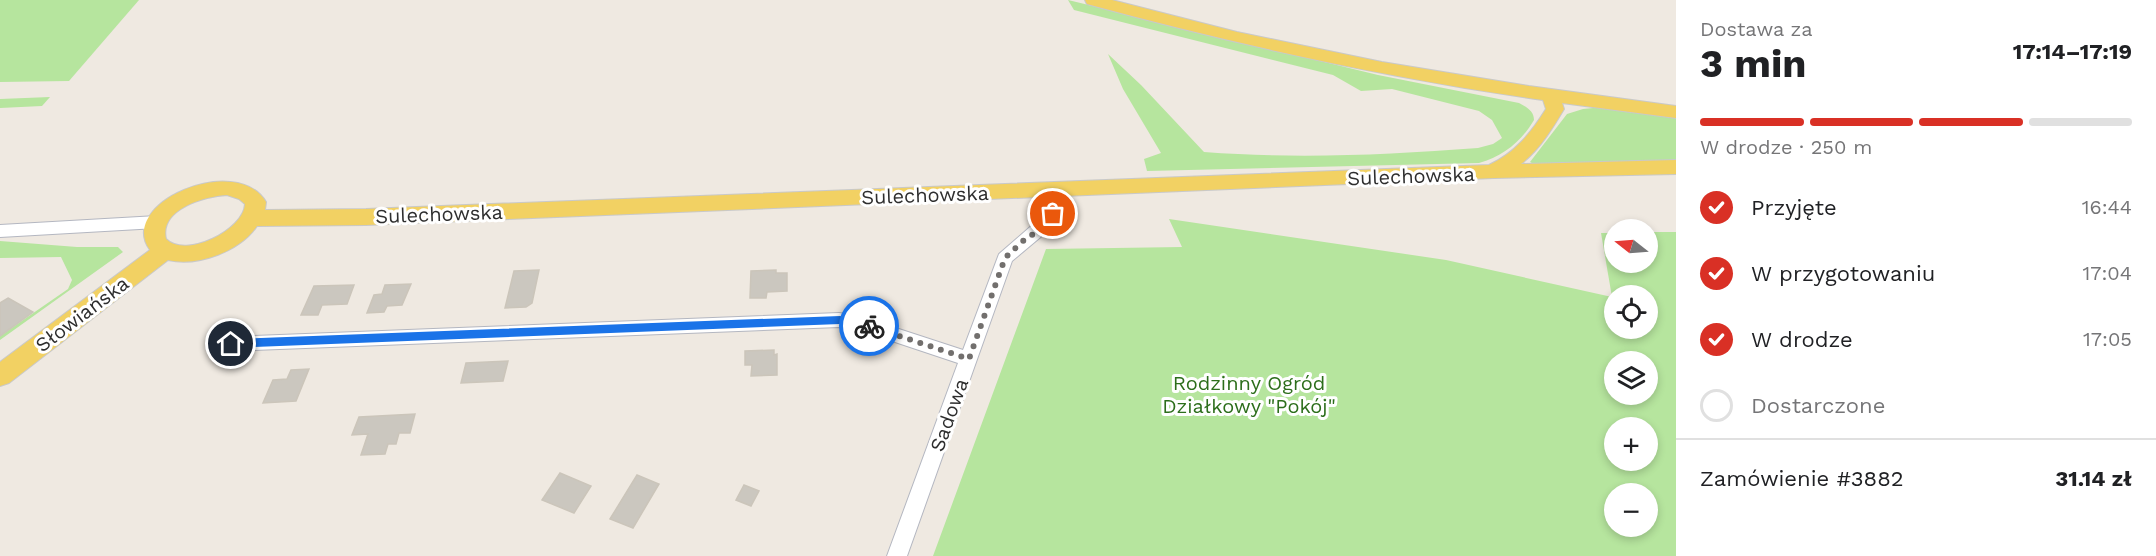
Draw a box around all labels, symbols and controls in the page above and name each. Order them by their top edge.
text: Dostawa za [1700,17,1813,41]
text: 17:14–17:19 [2013,39,2132,64]
text: 3 min [1700,41,1807,86]
text: W drodze · 250 m [1700,135,1872,159]
street label: Sulechowska [1347,162,1475,190]
street label: Sulechowska [861,181,989,209]
pin [1027,188,1078,239]
icon: check [1700,191,1733,224]
text: Przyjęte [1751,195,1837,220]
text: 16:44 [2082,195,2132,219]
icon: bag [1036,197,1069,230]
street label: Sulechowska [375,200,503,228]
north arrow [1604,219,1658,273]
map controls [1604,219,1658,537]
icon: check [1700,257,1733,290]
text: W przygotowaniu [1751,261,1935,286]
text: 17:04 [2082,261,2132,285]
street label: Słowiańska [31,271,133,357]
button: locate [1604,285,1658,339]
courier [839,296,899,356]
icon: bike [853,310,886,343]
pin [205,318,256,369]
icon: check [1700,323,1733,356]
icon: home [214,327,247,360]
text: W drodze [1751,327,1853,352]
text: 17:05 [2083,327,2132,351]
button: layers [1604,351,1658,405]
park label: Rodzinny Ogród Działkowy "Pokój" [1162,371,1336,418]
street label: Sadowa [925,375,973,455]
text: Dostarczone [1751,393,1885,418]
button: + [1604,417,1658,471]
text: Zamówienie #3882 [1700,466,1904,491]
text: 31.14 zł [2055,466,2132,491]
button: − [1604,483,1658,537]

